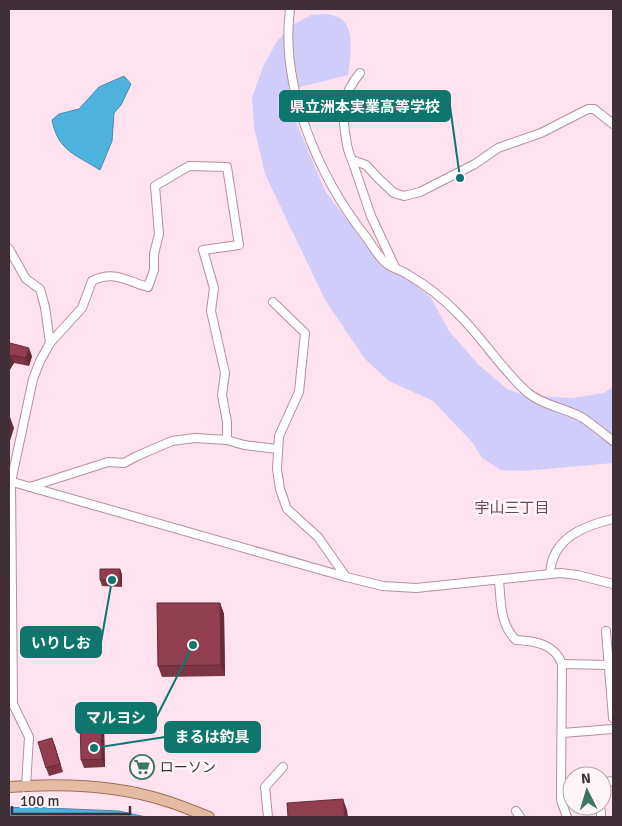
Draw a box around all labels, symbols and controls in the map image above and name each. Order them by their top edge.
callout: 県立洲本実業高等学校 [280,91,450,121]
text: 県立洲本実業高等学校 [290,98,440,116]
district label: 宇山三丁目 [474,499,550,517]
callout: いりしお [21,627,101,657]
text: いりしお [31,634,91,652]
callout: マルヨシ [76,703,156,733]
text: マルヨシ [86,709,146,727]
callout: まるは釣具 [165,722,260,752]
text: まるは釣具 [174,728,250,746]
supermarket icon: ローソン [129,754,155,780]
place label: ローソン [160,759,216,776]
north arrow [562,766,612,816]
text: N [580,770,592,787]
scale bar [12,784,130,816]
text: 100 m [20,792,60,810]

